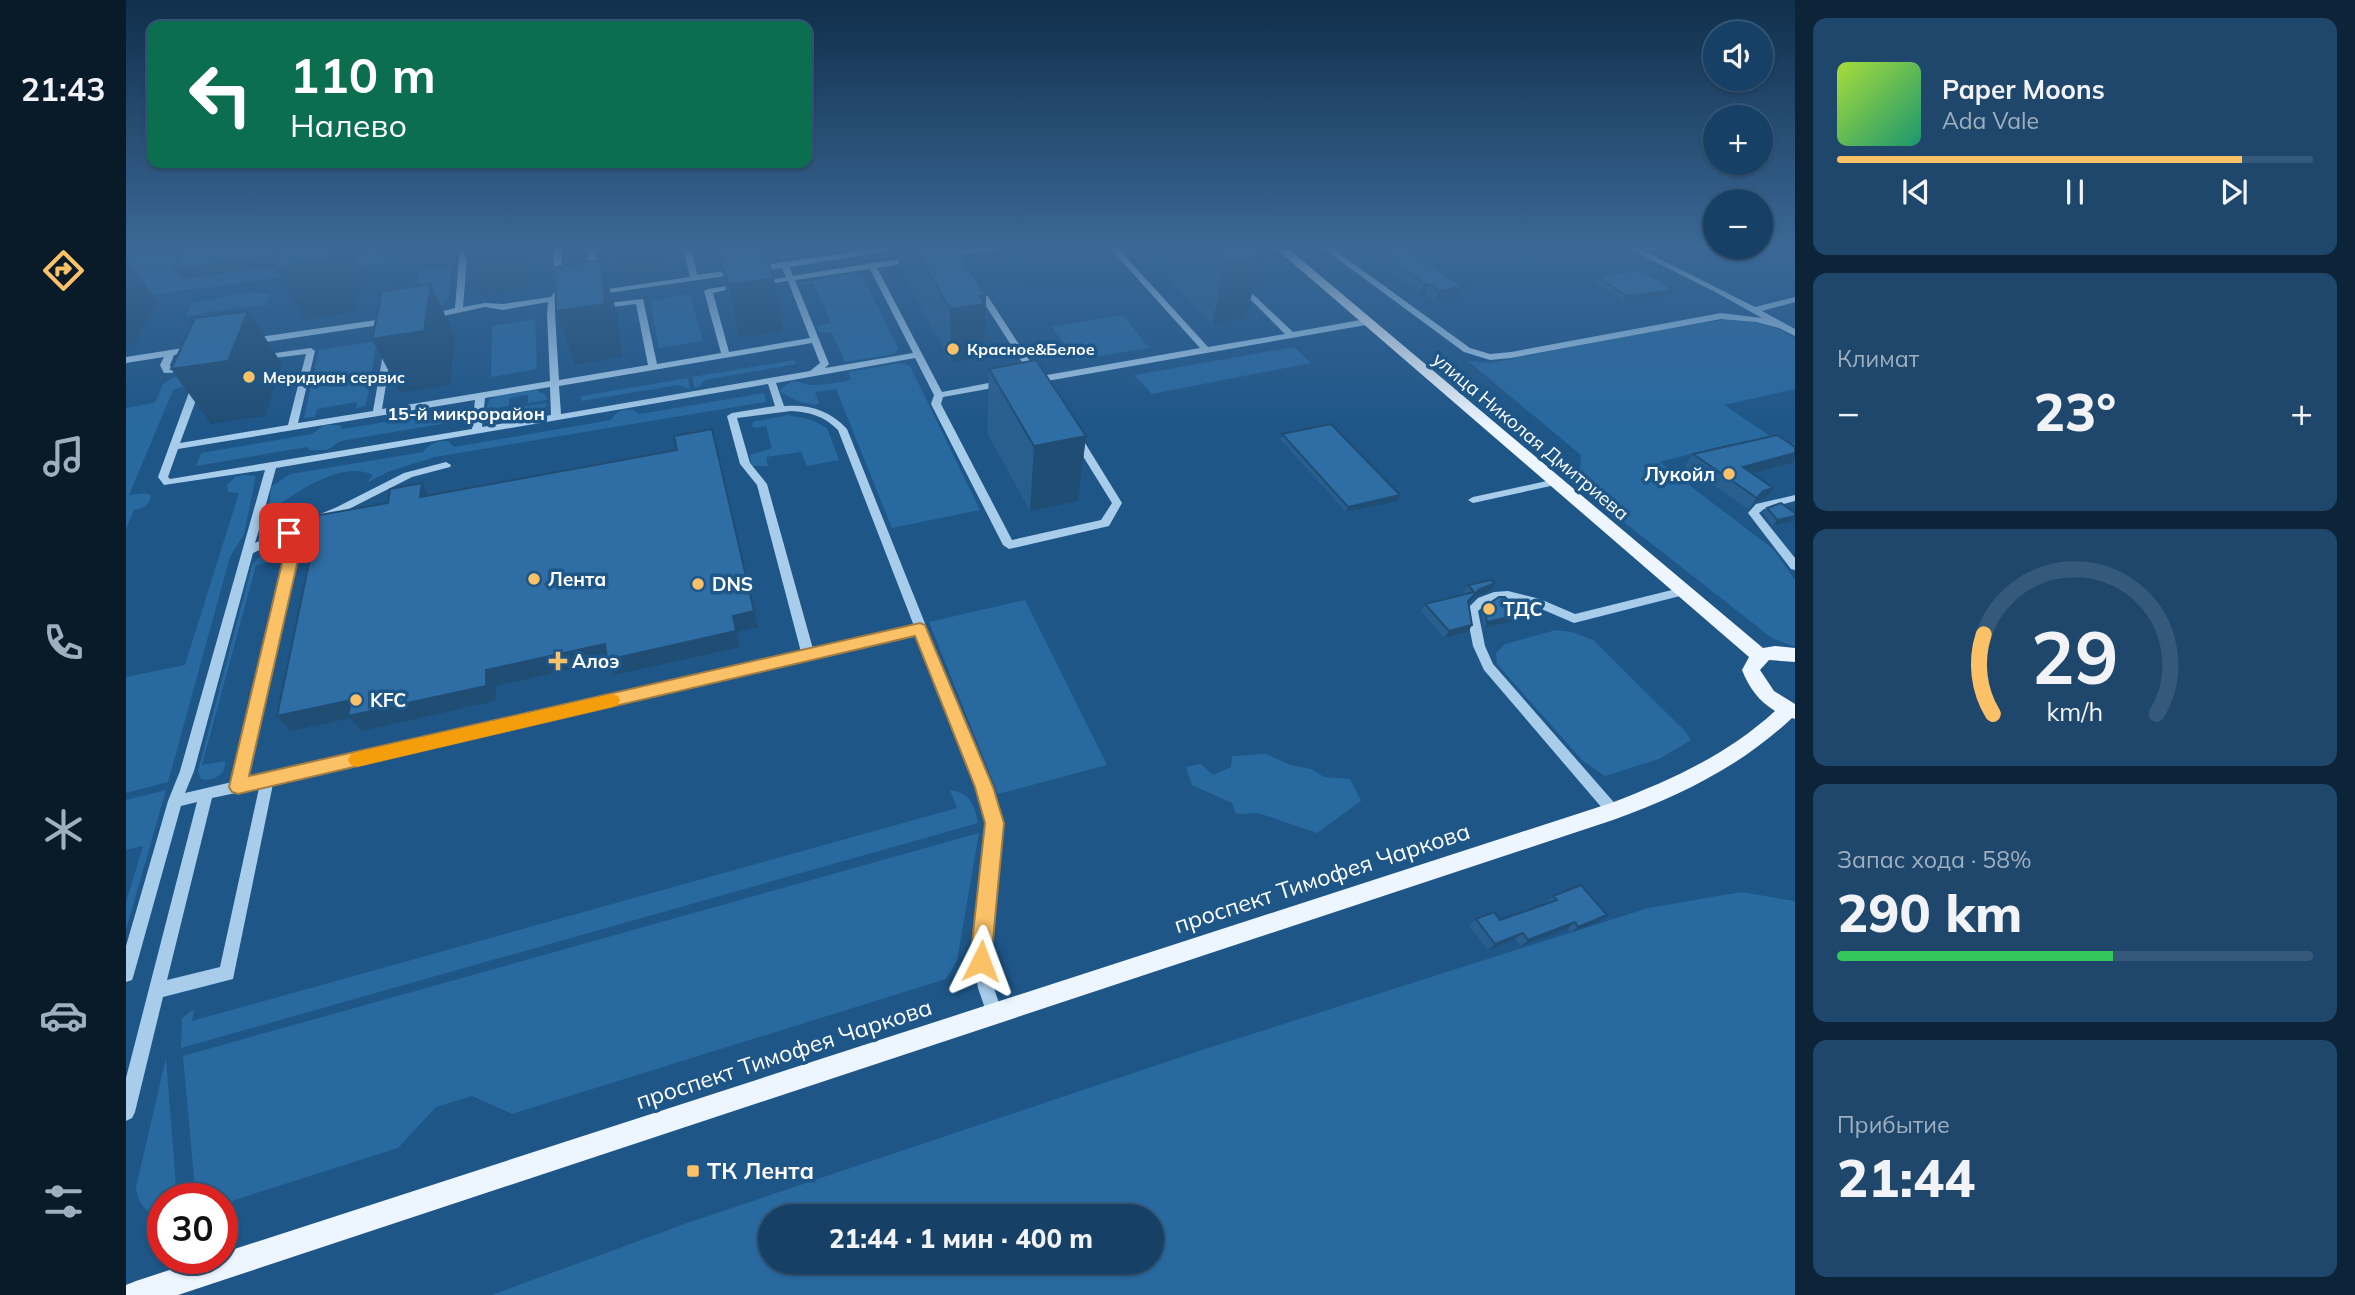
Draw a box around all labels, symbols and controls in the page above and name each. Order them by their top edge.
map controls [1703,21,1773,259]
button: sound [1703,21,1773,91]
text: 110 m [290,44,436,105]
icon: left [175,49,266,140]
text: 21:43 [21,69,105,109]
text: Paper Moons [1942,73,2105,106]
text: Налево [290,105,407,145]
button: + [1703,105,1773,175]
text: Ada Vale [1942,106,2039,135]
icon: previous [1897,173,1935,211]
icon: pause [2056,173,2094,211]
icon: next [2215,173,2253,211]
button: − [1703,189,1773,259]
icon: directions [39,246,88,295]
place label: Красное&Белое [967,339,1095,359]
marker: Красное&Белое [945,341,961,357]
text: Климат [1837,344,1919,373]
street label: улица Николая Дмитриева [1428,347,1634,525]
place label: Меридиан сервис [263,367,405,387]
marker: Меридиан сервис [241,369,257,385]
text: 23° [2034,379,2116,444]
text: − [1837,388,1860,436]
text: + [2290,388,2313,436]
district label: 15-й микрорайон [387,402,545,425]
icon: music [39,432,88,481]
place label: Лукойл [1644,462,1715,486]
marker: Лукойл [1721,466,1737,482]
pin [259,503,319,563]
icon: arrive [270,514,308,552]
place label: Лента [548,567,606,591]
marker: Лента [526,571,542,587]
place label: DNS [712,572,753,596]
marker: DNS [690,576,706,592]
place label: ТДС [1503,597,1543,621]
marker: ТДС [1481,601,1497,617]
text: 29 [2031,611,2119,702]
icon: phone [39,618,88,667]
place label: Алоэ [572,649,620,673]
marker: Алоэ [550,653,566,669]
place label: KFC [370,688,406,712]
marker: KFC [348,692,364,708]
text: km/h [2047,695,2103,726]
icon: climate [39,805,88,854]
street label: проспект Тимофея Чаркова [1170,816,1473,939]
text: Запас хода · 58% [1837,845,2032,874]
text: 290 km [1837,880,2022,945]
position arrow [944,924,1018,998]
icon: car [39,991,88,1040]
street label: проспект Тимофея Чаркова [632,992,935,1115]
text: Прибытие [1837,1110,1950,1139]
text: 21:44 [1837,1145,1975,1210]
place label: ТК Лента [707,1156,814,1185]
marker: ТК Лента [685,1163,701,1179]
icon: filters [39,1177,88,1226]
speed limit sign: 30 [147,1183,238,1274]
text: 21:44 · 1 мин · 400 m [829,1222,1093,1255]

